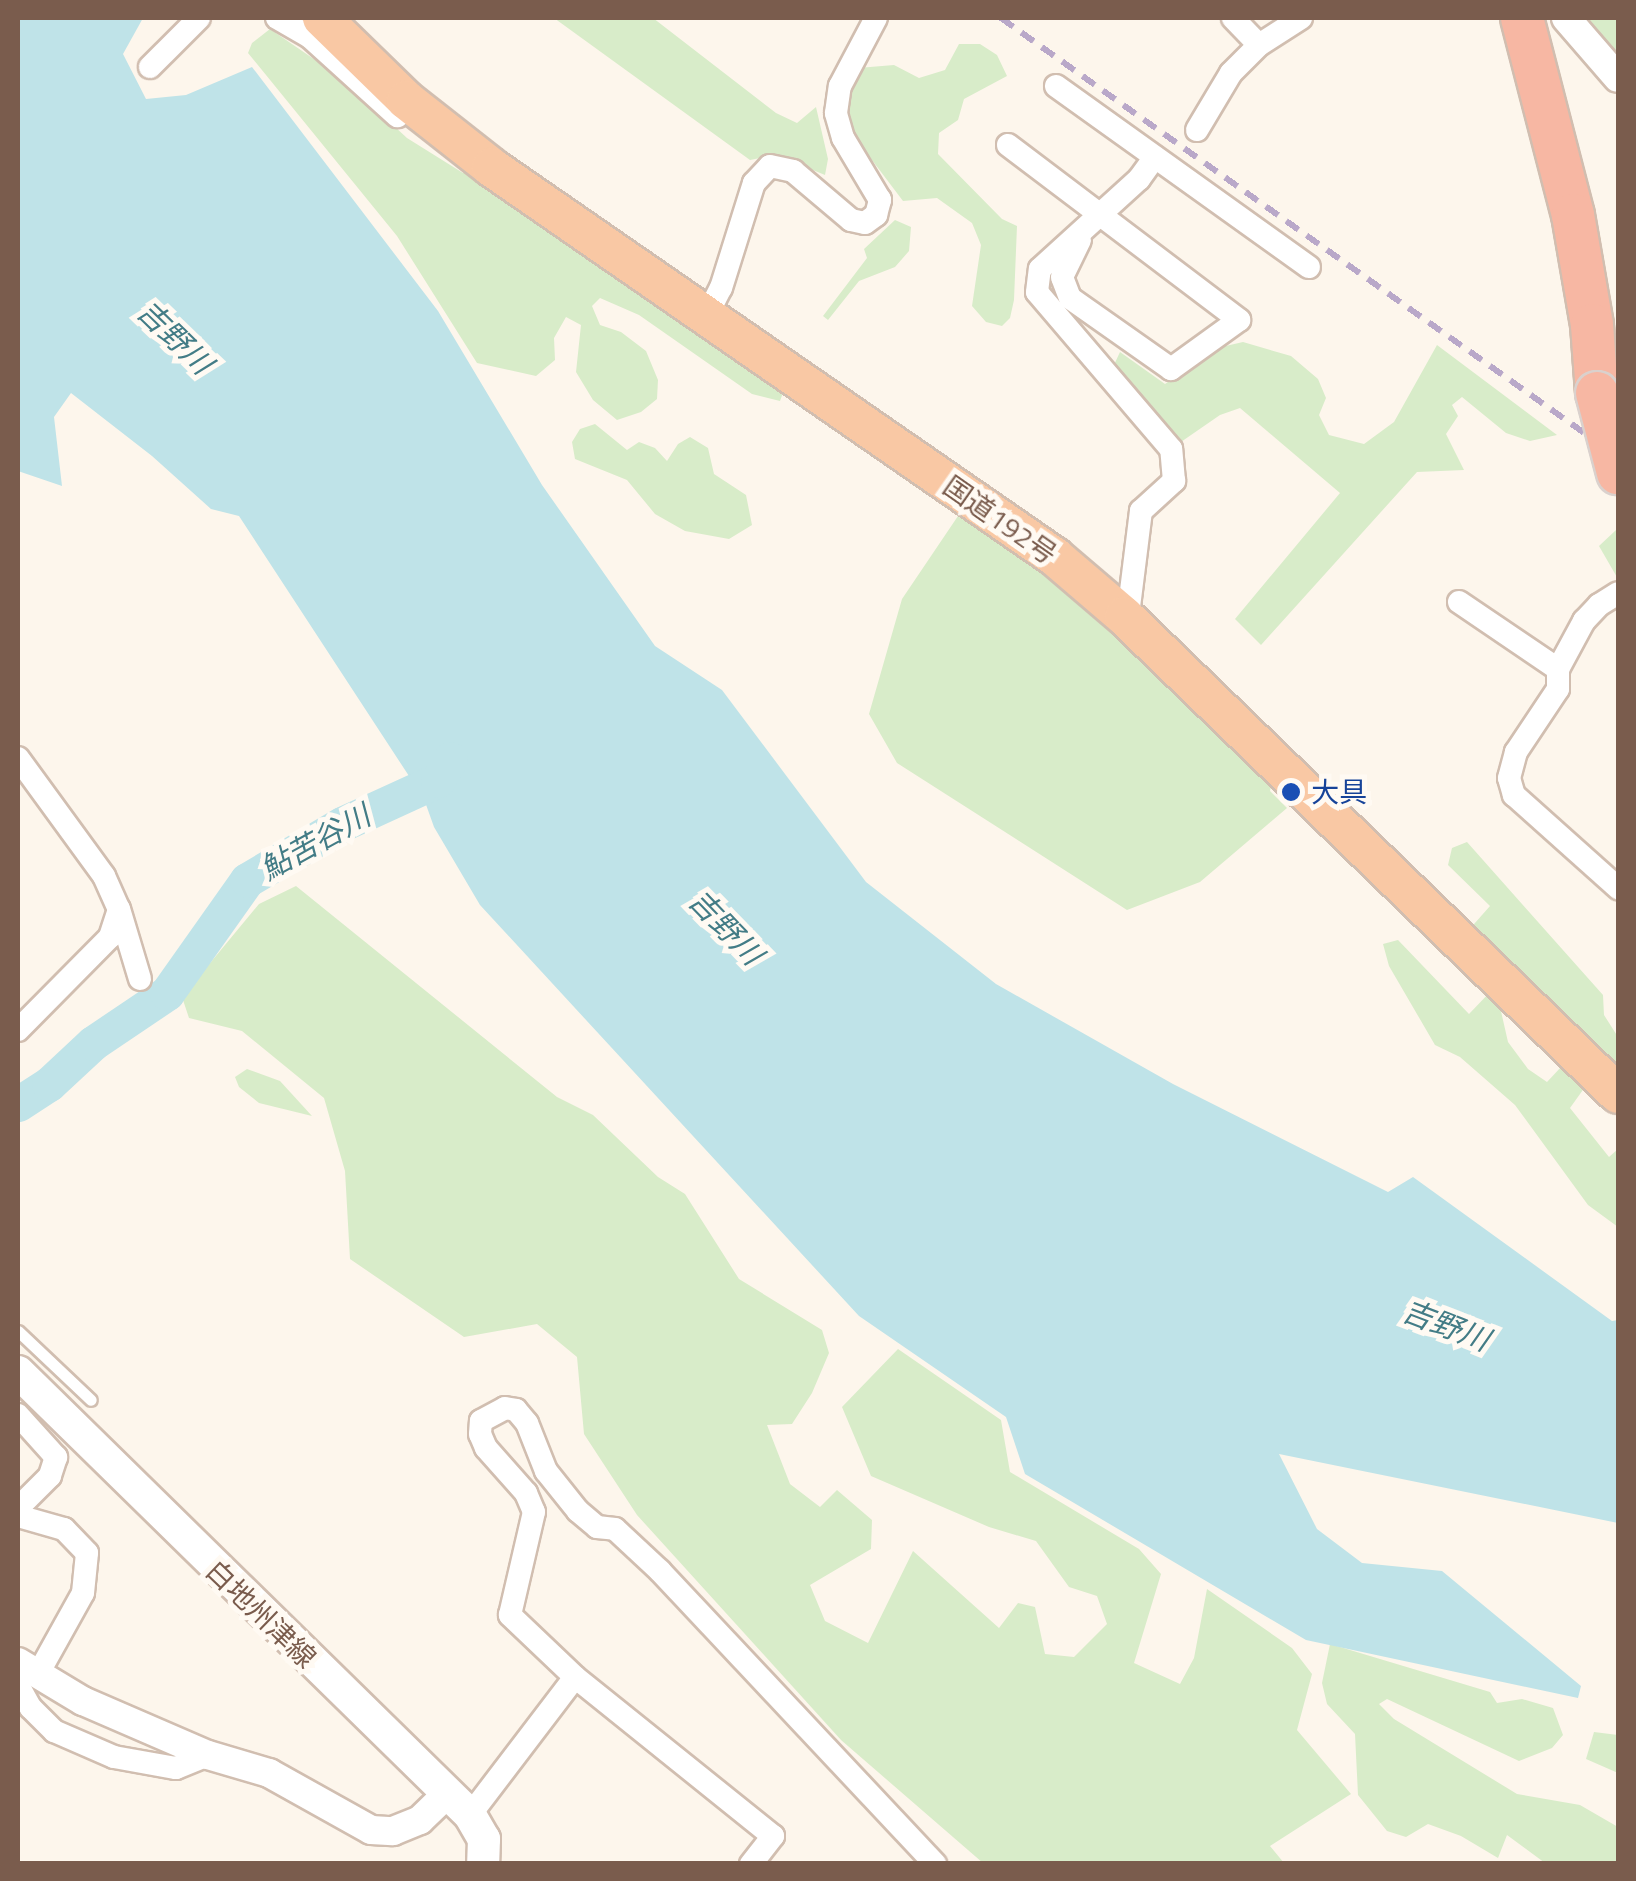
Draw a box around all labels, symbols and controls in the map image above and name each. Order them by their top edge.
water label: 吉野川 [130,293,220,381]
street label: 国道192号 [937,469,1063,571]
place label: 大具 [1311,775,1367,809]
marker: 大具 [1280,781,1302,803]
water label: 鮎苦谷川 [254,797,376,887]
water label: 吉野川 [682,882,770,972]
water label: 吉野川 [1398,1292,1494,1358]
street label: 白地州津線 [199,1553,323,1675]

